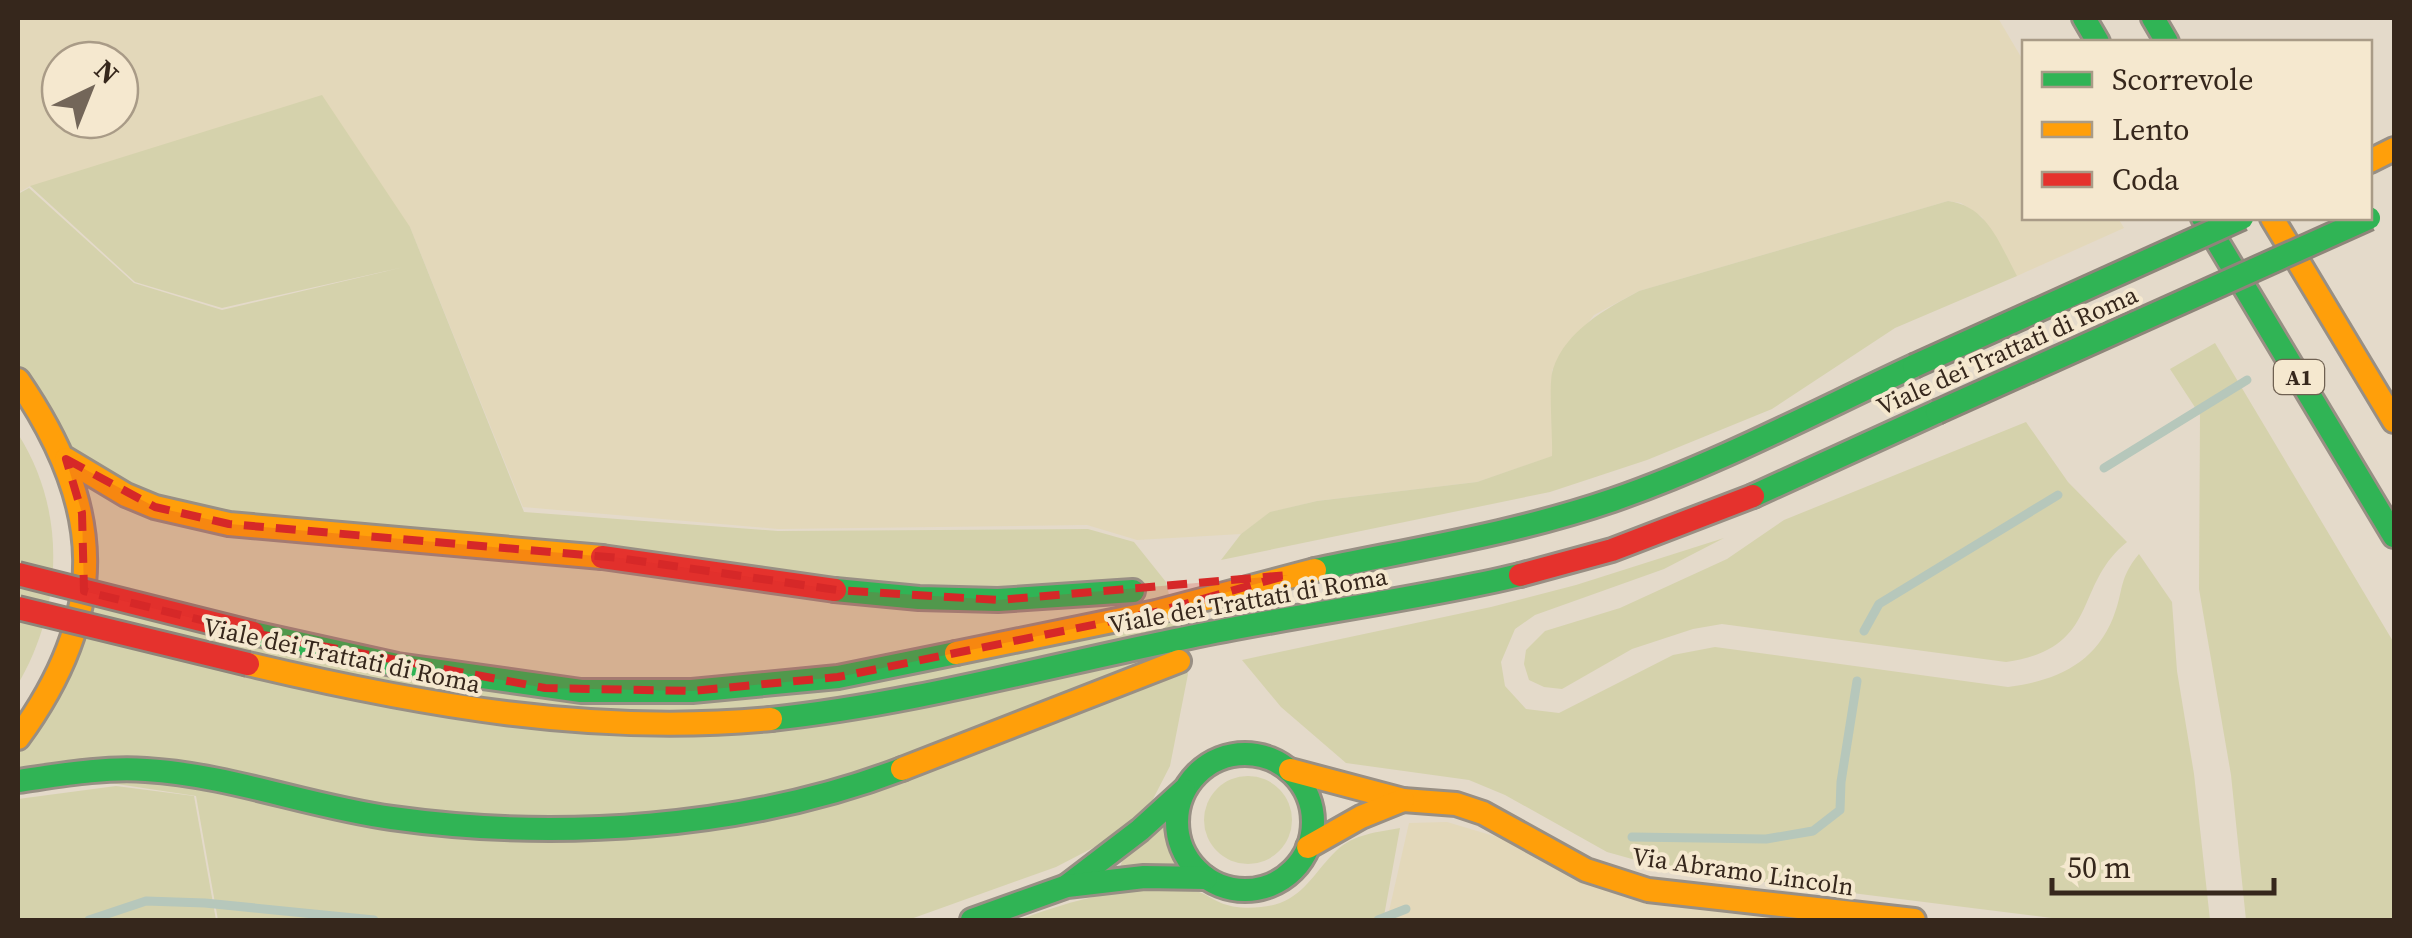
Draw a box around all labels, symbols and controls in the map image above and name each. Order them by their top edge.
north arrow [40,40,140,140]
legend [2022,40,2372,220]
text: N [87,51,127,93]
text: Scorrevole [2112,59,2254,100]
text: Lento [2112,109,2189,150]
text: Coda [2112,159,2180,200]
street label: Viale dei Trattati di Roma [1871,277,2143,423]
road number: A1 [2274,360,2324,394]
street label: Viale dei Trattati di Roma [1106,559,1390,641]
street label: Viale dei Trattati di Roma [200,609,484,701]
scale bar [2052,833,2274,895]
street label: Via Abramo Lincoln [1630,839,1856,903]
text: 50 m [2067,847,2131,888]

